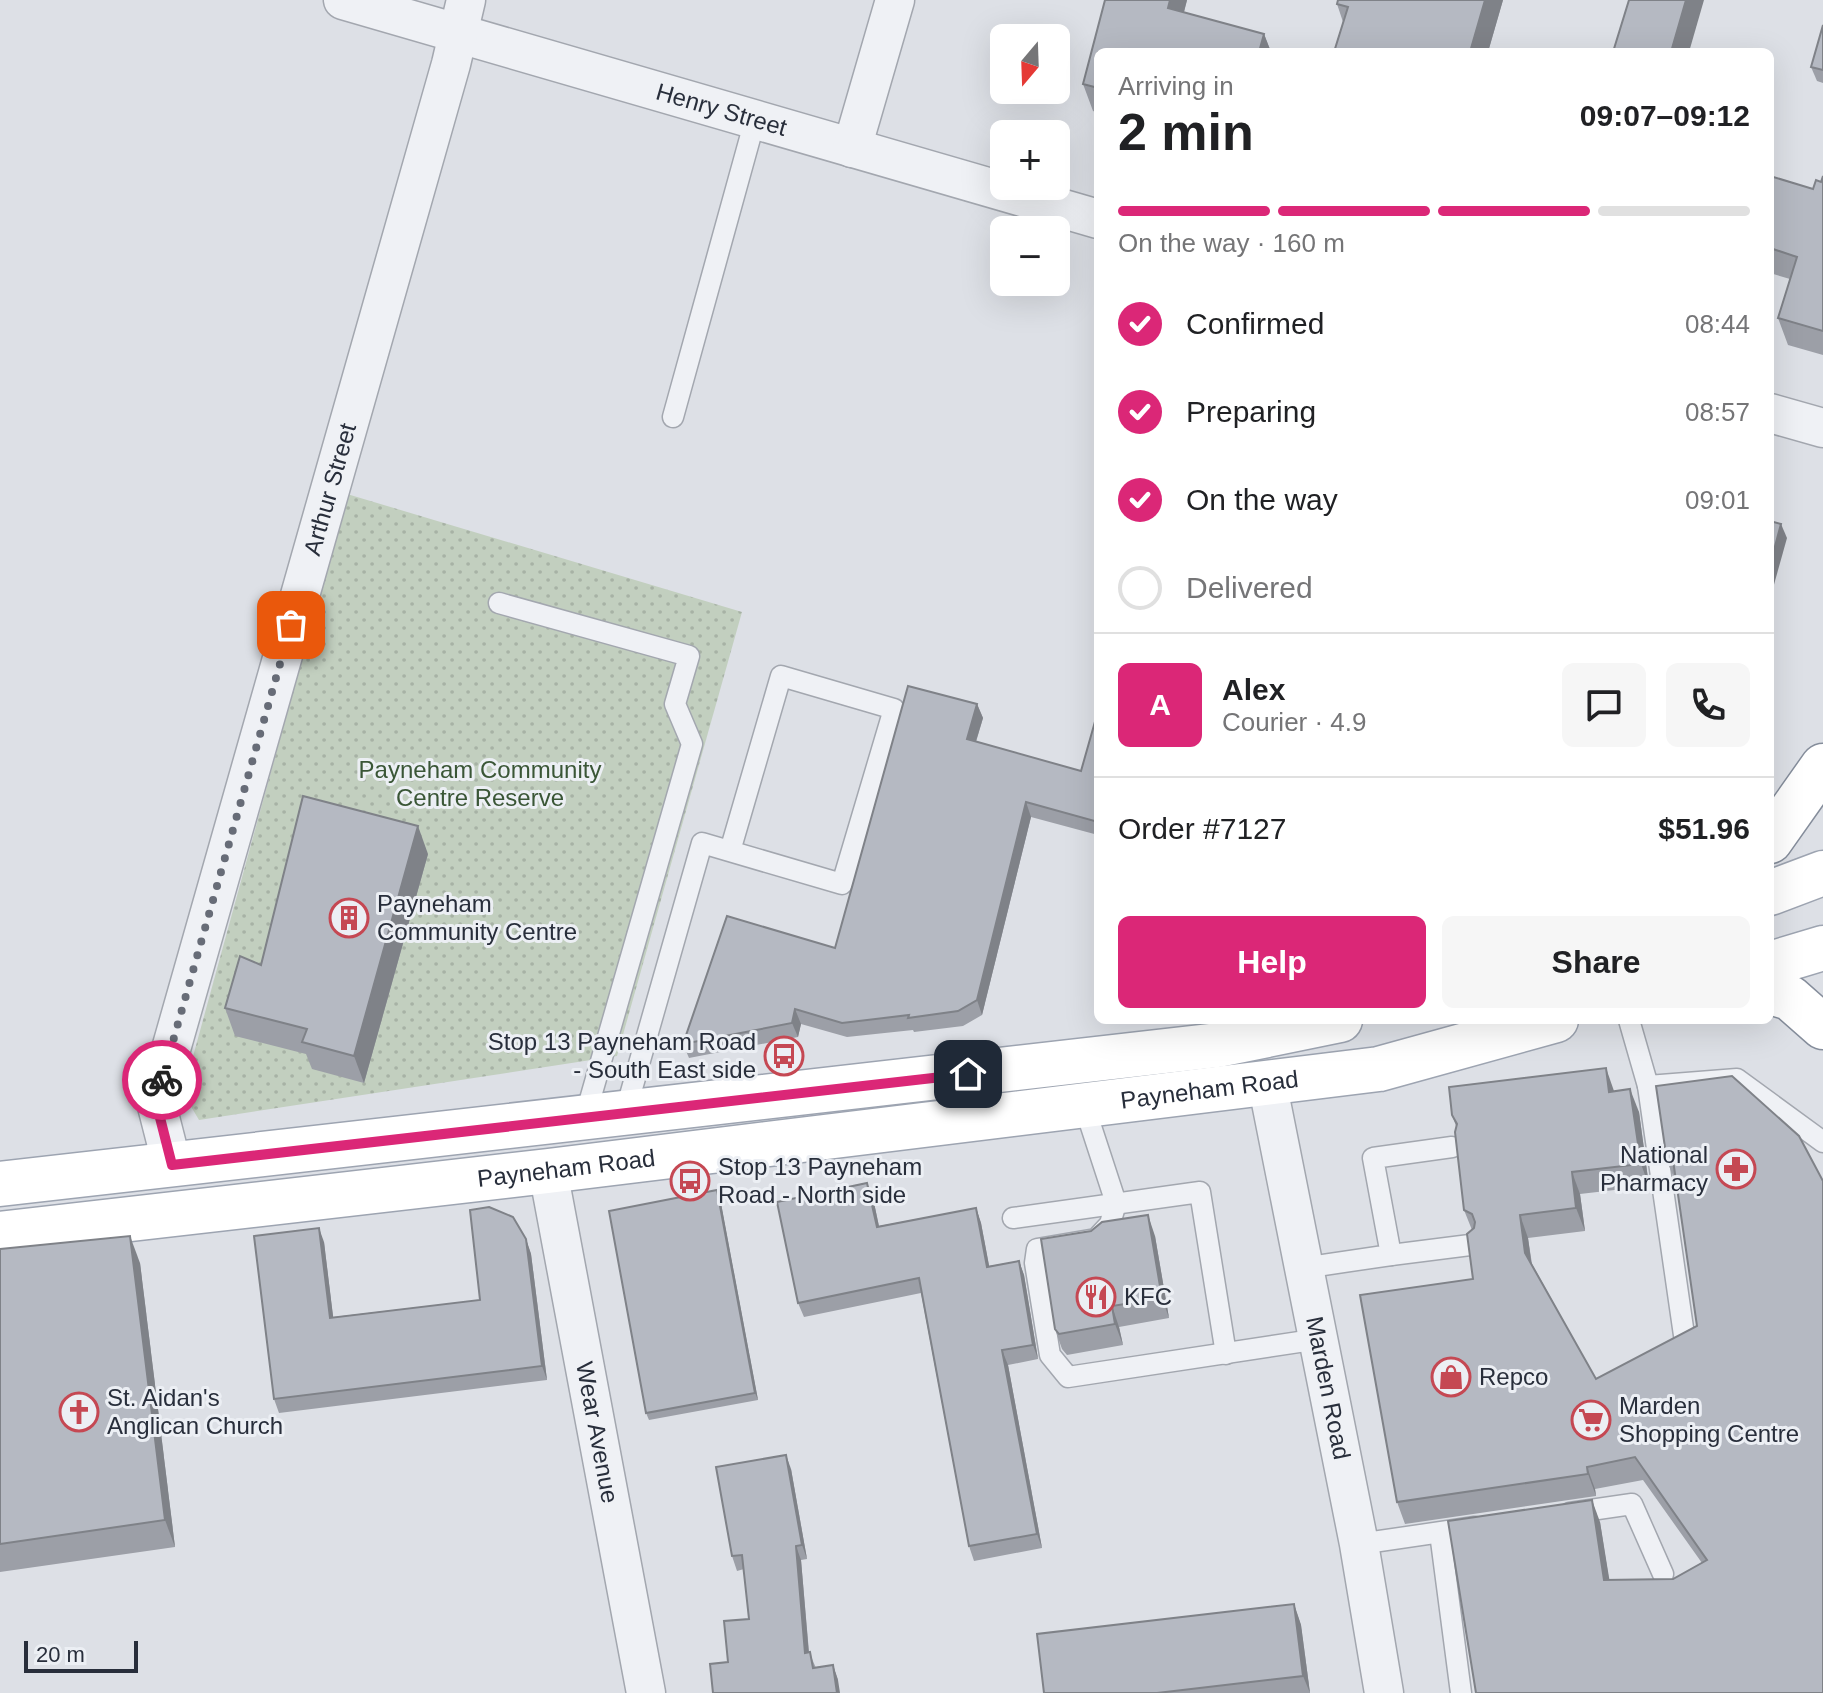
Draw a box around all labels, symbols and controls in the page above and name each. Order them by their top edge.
north arrow [990,24,1070,104]
map controls [990,24,1070,296]
text: Arriving in [1118,71,1234,101]
street label: Henry Street [653,78,790,141]
text: 09:07–09:12 [1580,99,1750,132]
text: 2 min [1118,103,1254,161]
button: + [990,120,1070,200]
button: − [990,216,1070,296]
text: On the way · 160 m [1118,228,1345,258]
icon: check [1118,302,1162,346]
text: Confirmed [1186,307,1324,340]
text: 08:44 [1685,309,1750,339]
icon: check [1118,390,1162,434]
text: Preparing [1186,395,1316,428]
text: 08:57 [1685,397,1750,427]
street label: Arthur Street [298,420,361,558]
icon: check [1118,478,1162,522]
text: On the way [1186,483,1338,516]
text: 09:01 [1685,485,1750,515]
text: Delivered [1186,571,1313,604]
pin [257,591,325,659]
icon: bag [269,603,313,647]
button: chat [1562,663,1646,747]
button: phone [1666,663,1750,747]
text: Alex [1222,673,1285,706]
text: A [1149,688,1171,721]
text: Courier · 4.9 [1222,707,1367,737]
park label: Payneham Community Centre Reserve [359,756,601,811]
text: Order #7127 [1118,812,1286,845]
text: $51.96 [1658,812,1750,845]
place label: Payneham Community Centre [377,890,577,945]
building icon: Payneham Community Centre [328,897,370,939]
button: Help [1118,916,1426,1008]
button: Share [1442,916,1750,1008]
place label: Stop 13 Payneham Road - South East side [488,1028,756,1083]
bus stop icon: Stop 13 Payneham Road - South East side [763,1035,805,1077]
courier [122,1040,202,1120]
pin [934,1040,1002,1108]
icon: home [946,1052,990,1096]
icon: bike [140,1058,184,1102]
street label: Payneham Road [1119,1065,1300,1114]
place label: National Pharmacy [1600,1141,1708,1196]
street label: Payneham Road [476,1144,657,1192]
pharmacy icon: National Pharmacy [1715,1148,1757,1190]
place label: Stop 13 Payneham Road - North side [718,1153,922,1208]
bus stop icon: Stop 13 Payneham Road - North side [669,1160,711,1202]
restaurant icon: KFC [1075,1276,1117,1318]
place label: KFC [1124,1283,1172,1310]
street label: Marden Road [1301,1314,1356,1462]
shop icon: Repco [1430,1356,1472,1398]
street label: Wear Avenue [571,1359,624,1505]
place label: Repco [1479,1363,1548,1390]
place label: St. Aidan's Anglican Church [107,1384,283,1439]
church icon: St. Aidan's Anglican Church [58,1391,100,1433]
place label: Marden Shopping Centre [1619,1392,1799,1447]
supermarket icon: Marden Shopping Centre [1570,1399,1612,1441]
scale bar [24,1637,138,1673]
text: 20 m [36,1642,85,1667]

